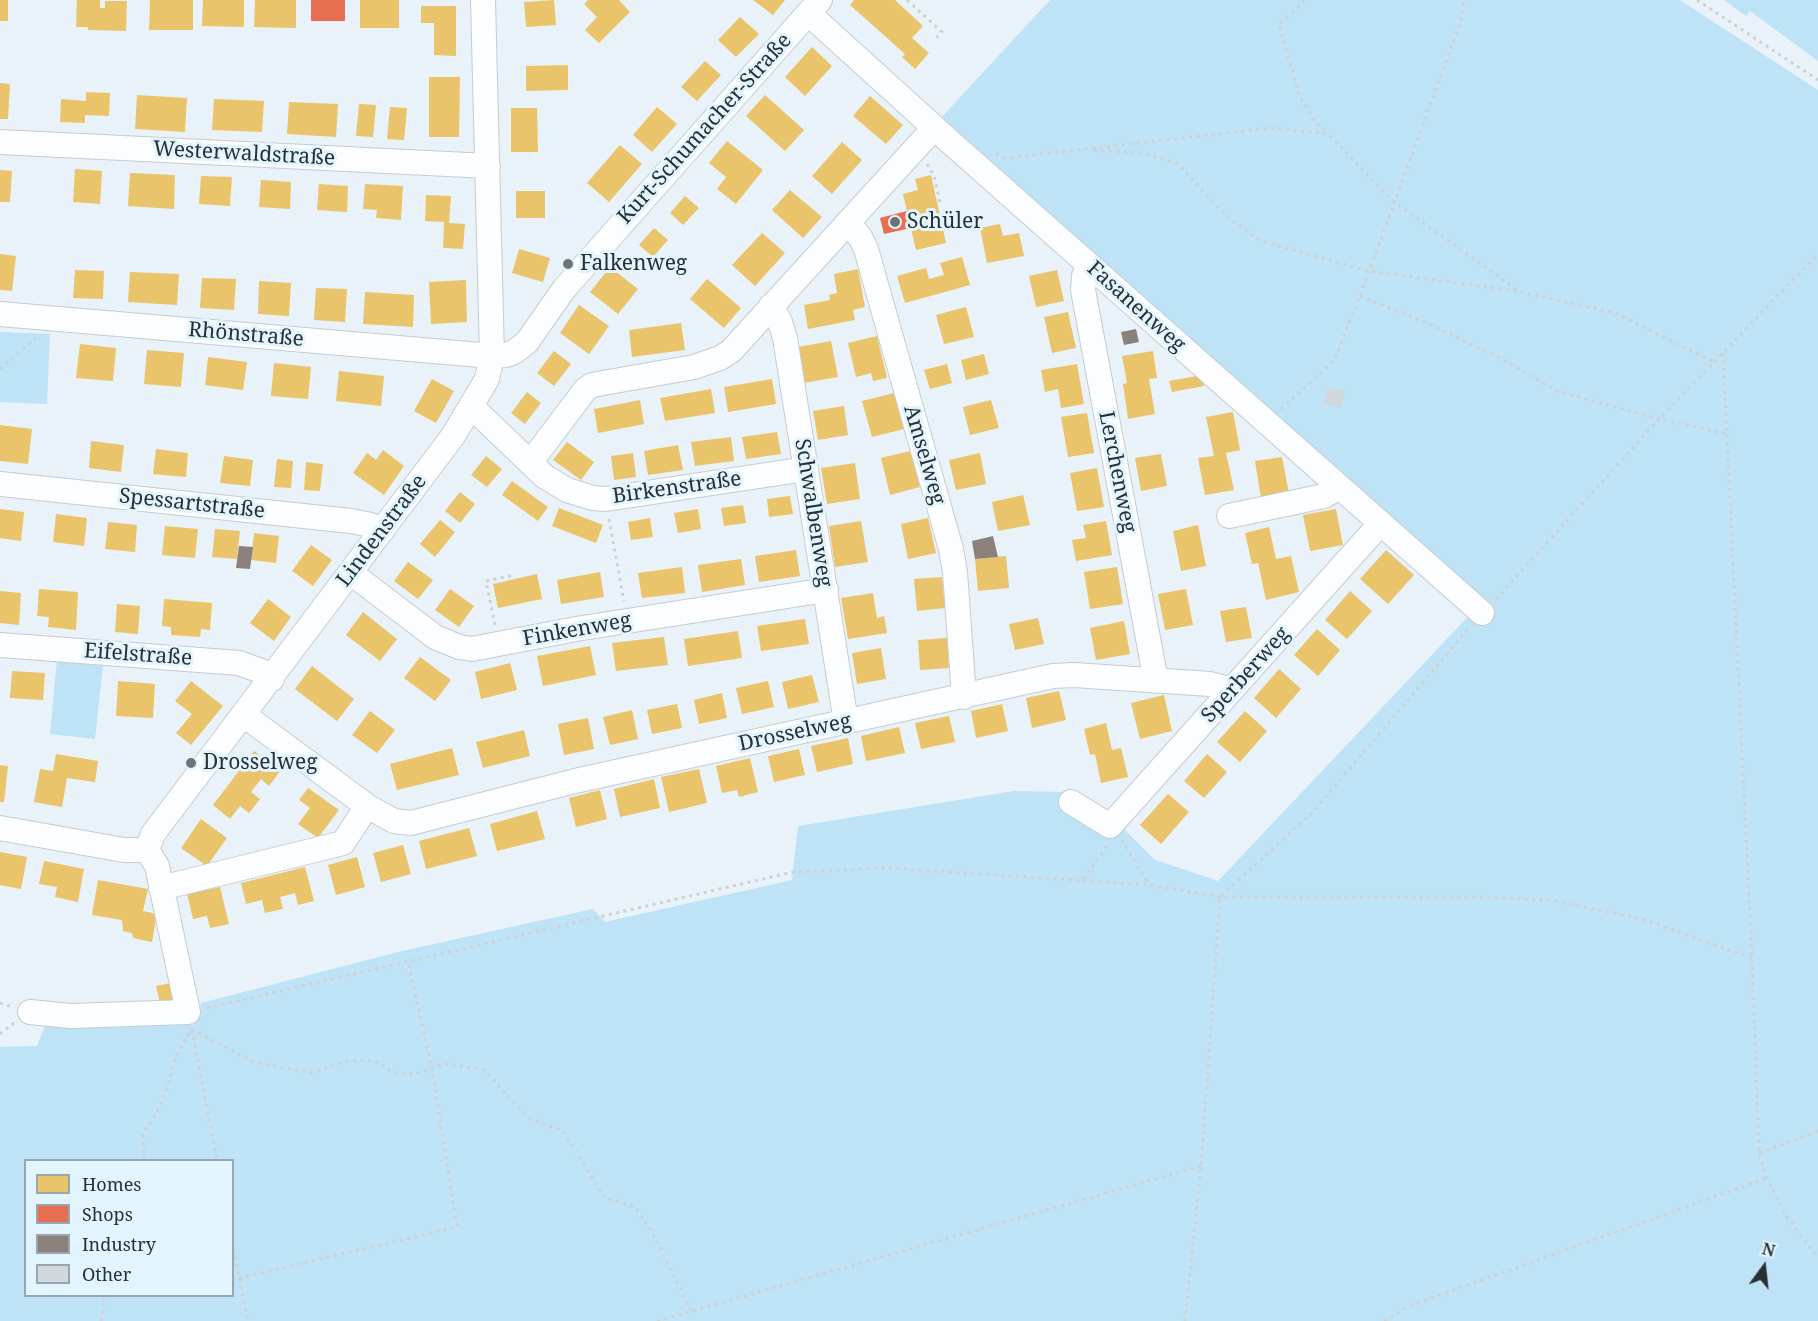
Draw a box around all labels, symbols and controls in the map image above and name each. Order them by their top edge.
street label: Kurt-Schumacher-Straße [613,29,797,229]
street label: Westerwaldstraße [152,137,336,171]
place label: Schüler [907,209,983,235]
marker: Schüler [888,215,902,229]
place label: Falkenweg [580,251,687,277]
street label: Fasanenweg [1082,256,1190,358]
marker: Falkenweg [561,257,575,271]
street label: Rhönstraße [187,317,305,353]
street label: Amselweg [898,402,950,508]
street label: Lerchenweg [1093,409,1141,535]
street label: Schwalbenweg [789,437,837,589]
street label: Birkenstraße [611,466,743,510]
street label: Lindenstraße [332,470,432,592]
street label: Spessartstraße [118,484,266,524]
street label: Finkenweg [521,608,633,652]
street label: Sperberweg [1196,622,1296,728]
street label: Eifelstraße [83,639,193,671]
street label: Drosselweg [736,709,854,757]
place label: Drosselweg [203,750,318,776]
marker: Drosselweg [184,756,198,770]
legend [24,1159,234,1297]
text: Homes [82,1172,141,1196]
text: Shops [82,1202,133,1226]
text: Industry [82,1232,156,1256]
north arrow [1734,1237,1794,1297]
text: N [1760,1237,1778,1262]
text: Other [82,1262,131,1286]

